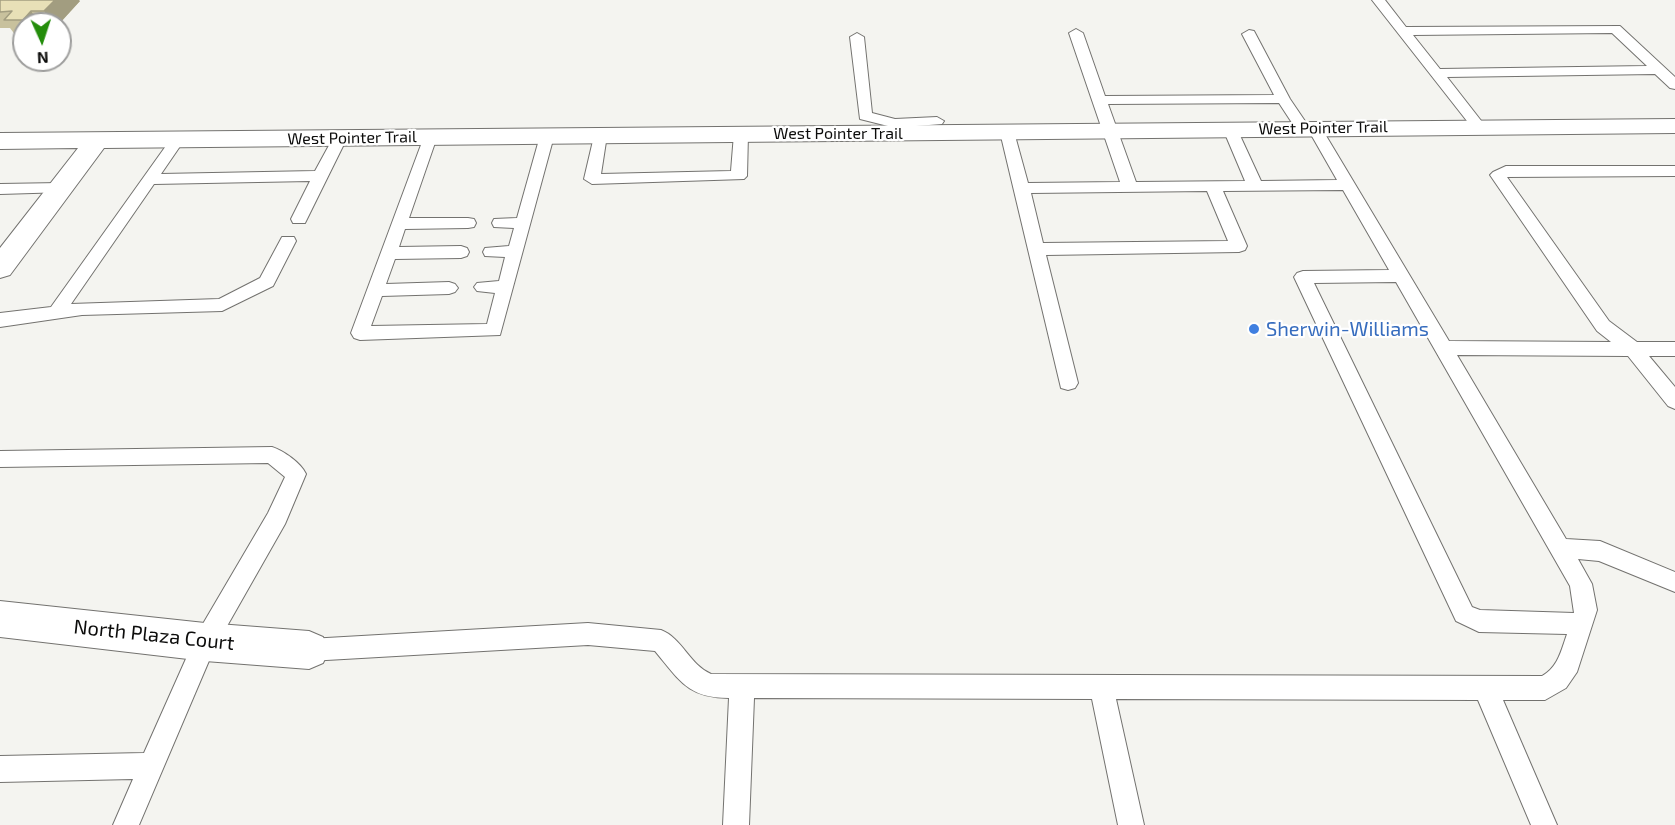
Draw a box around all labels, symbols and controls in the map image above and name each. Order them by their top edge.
north arrow [12,12,72,72]
text: N [37,49,49,68]
street label: West Pointer Trail [1258,117,1388,139]
street label: West Pointer Trail [773,124,903,144]
street label: West Pointer Trail [287,127,417,149]
place label: Sherwin-Williams [1266,317,1429,341]
marker: Sherwin-Williams [1247,322,1261,336]
street label: North Plaza Court [73,615,235,655]

